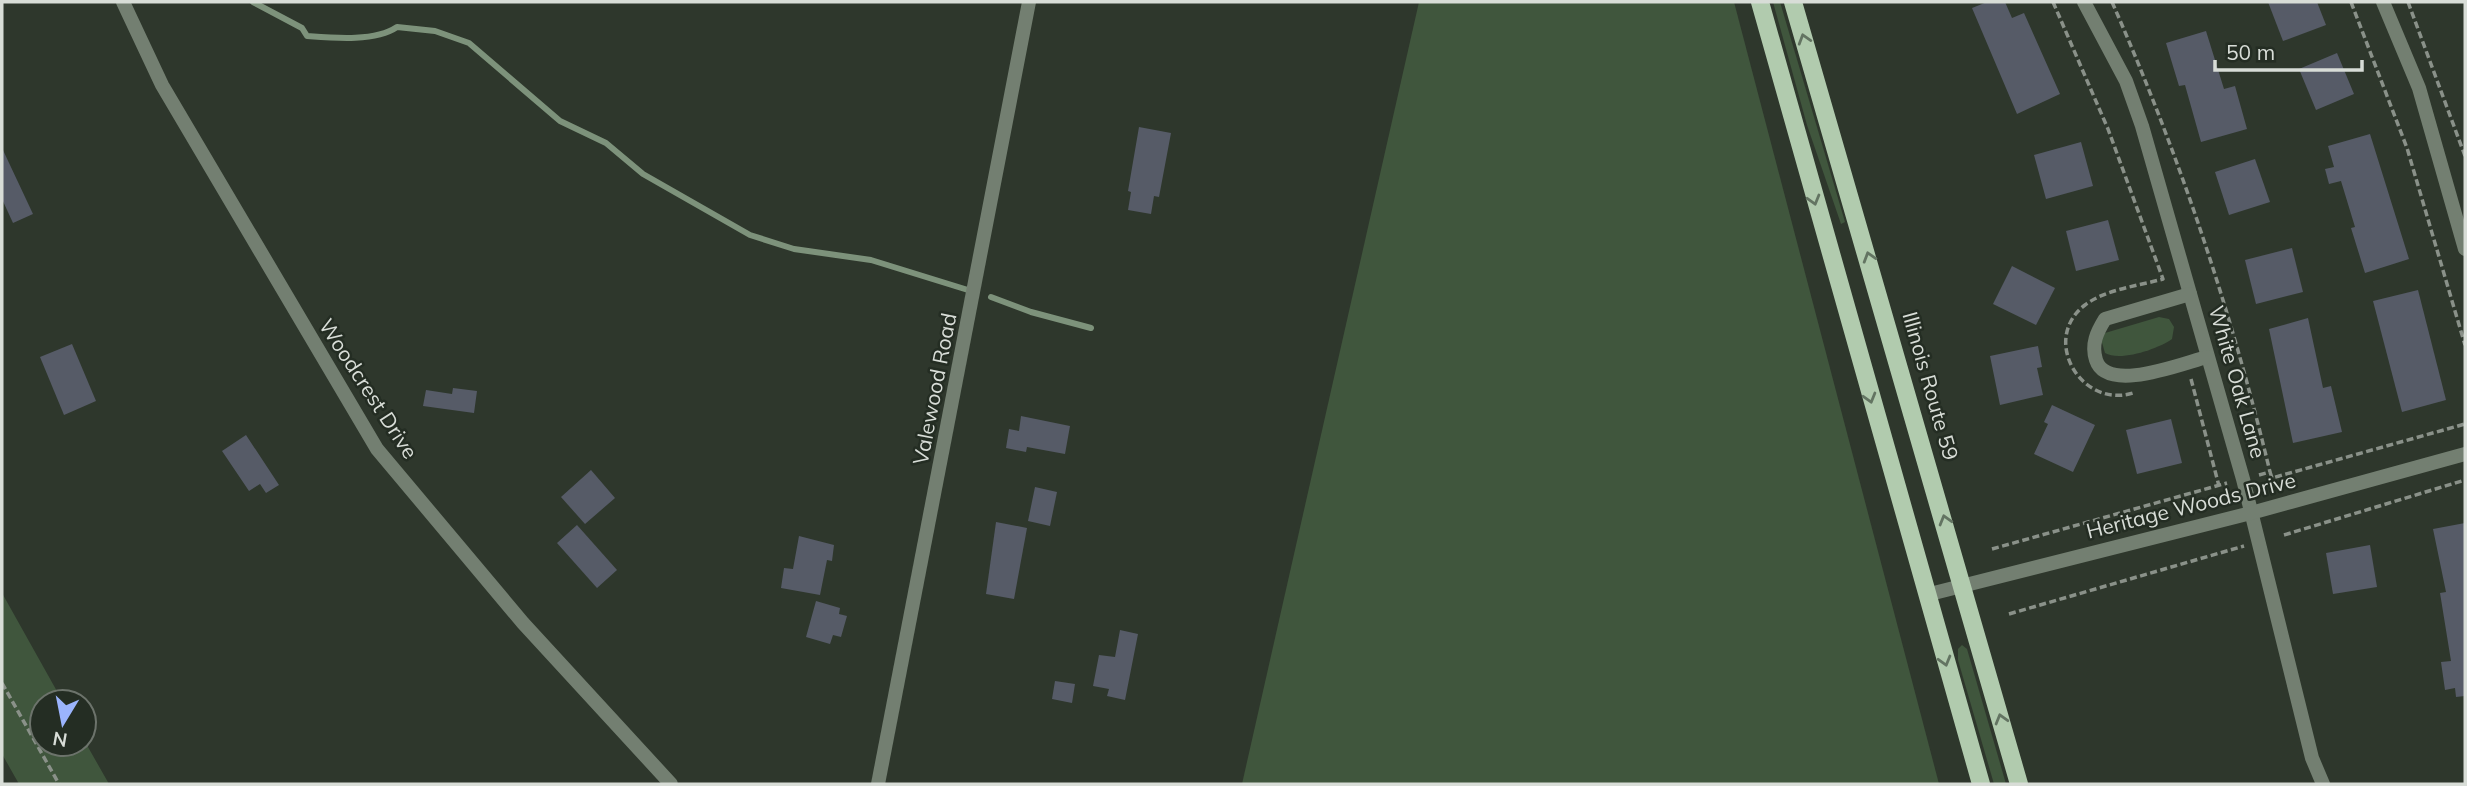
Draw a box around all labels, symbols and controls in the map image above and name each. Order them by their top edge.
scale bar [2215,28,2362,72]
one-way arrow [1798,33,1813,45]
text: 50 m [2226,39,2275,65]
one-way arrow [1805,194,1820,206]
one-way arrow [1862,251,1877,263]
street label: White Oak Lane [2204,302,2272,461]
street label: Illinois Route 59 [1897,308,1965,463]
street label: Valewood Road [907,311,961,467]
street label: Woodcrest Drive [314,313,424,463]
one-way arrow [1861,392,1876,404]
street label: Heritage Woods Drive [2083,466,2298,544]
one-way arrow [1938,514,1953,526]
one-way arrow [1937,655,1951,667]
north arrow [28,688,98,758]
one-way arrow [1995,713,2009,725]
text: N [51,727,69,753]

